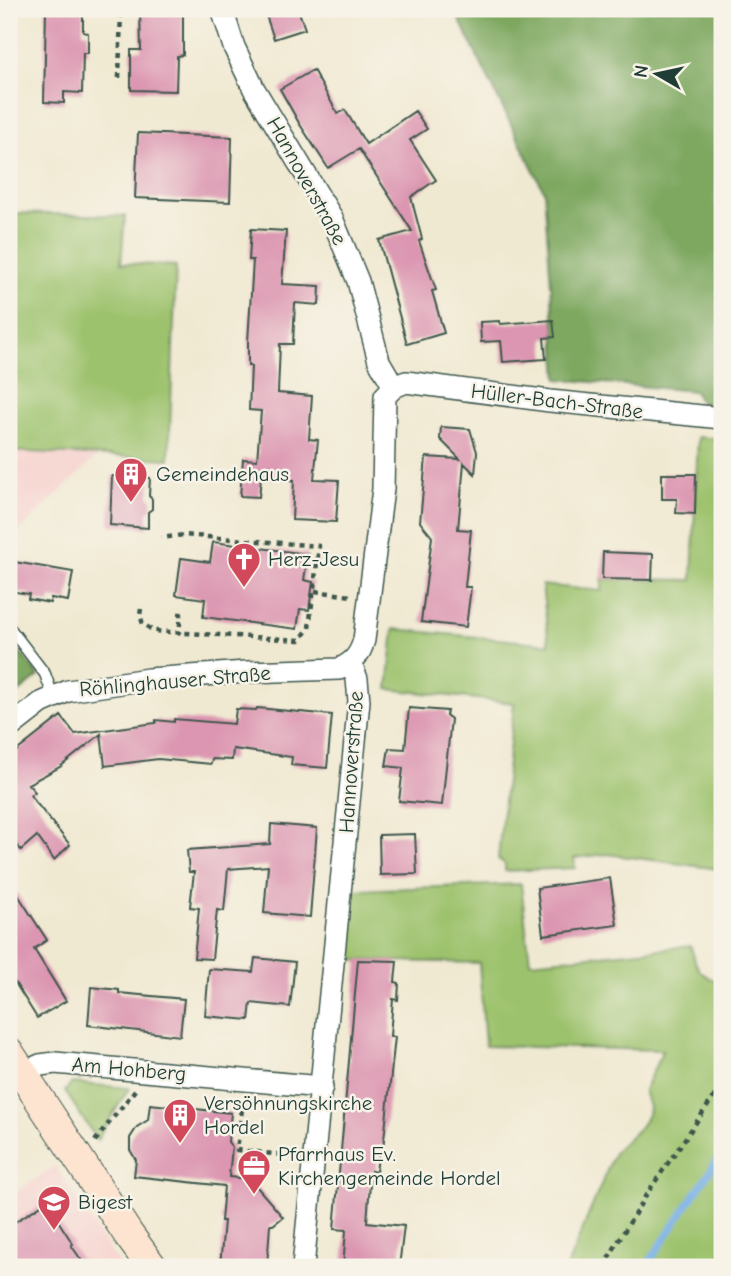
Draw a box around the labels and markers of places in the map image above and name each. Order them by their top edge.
building icon: Gemeindehaus [112,455,150,504]
place label: Gemeindehaus [156,462,289,486]
church icon: Herz-Jesu [225,540,263,589]
place label: Herz-Jesu [268,547,359,571]
place label: Versöhnungskirche Hordel [204,1091,372,1139]
building icon: Versöhnungskirche Hordel [161,1096,199,1145]
place label: Pfarrhaus Ev. Kirchengemeinde Hordel [278,1142,501,1190]
office icon: Pfarrhaus Ev. Kirchengemeinde Hordel [235,1147,273,1196]
school or university icon: Bigest [35,1183,73,1232]
place label: Bigest [78,1190,133,1214]

